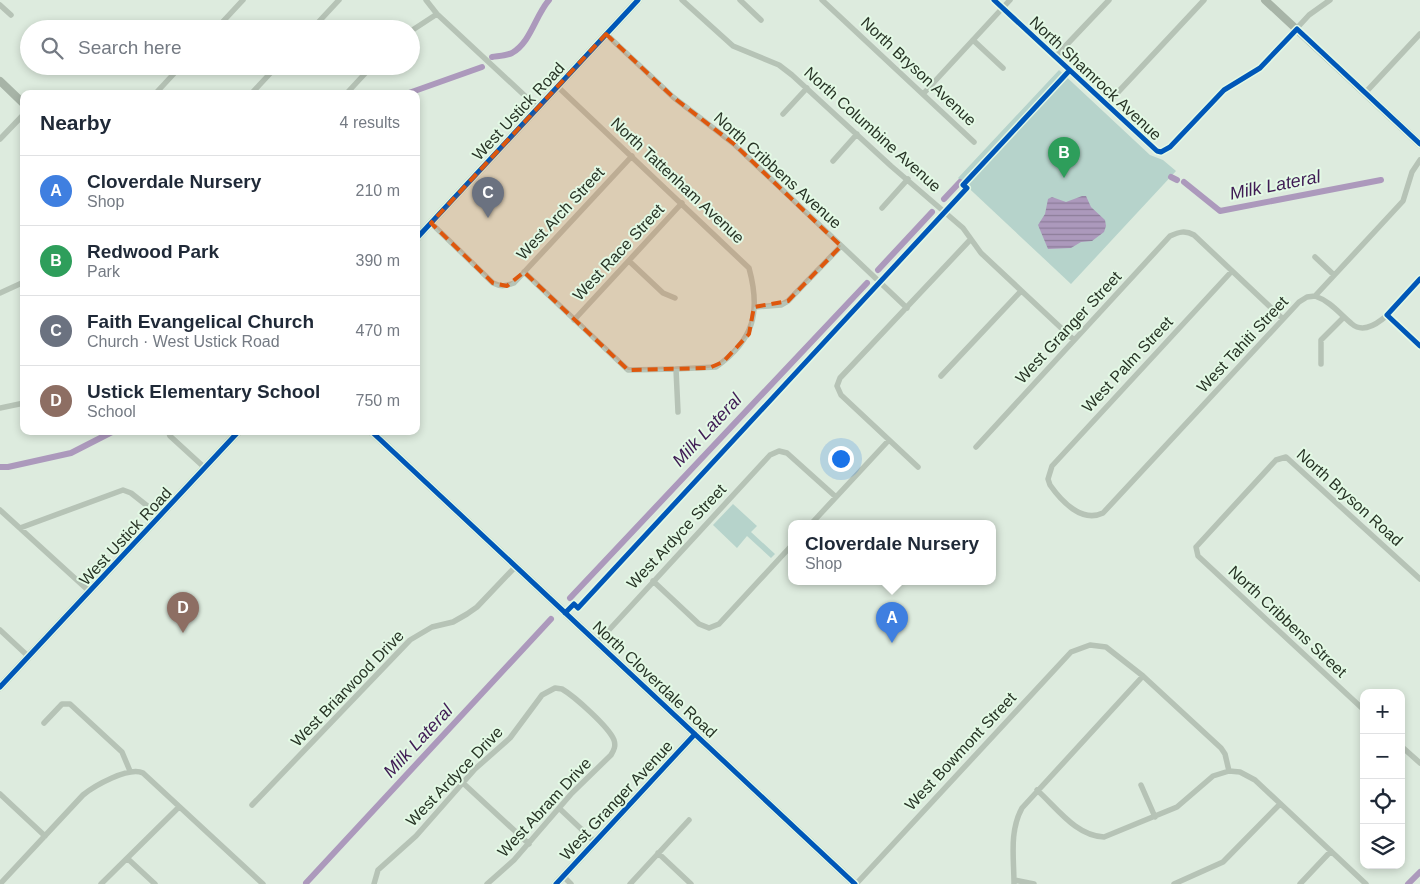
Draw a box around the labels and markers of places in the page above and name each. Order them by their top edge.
pin: B [1048,137,1080,178]
pin: C [472,177,504,218]
pin: D [167,592,199,633]
pin: A [876,602,908,643]

